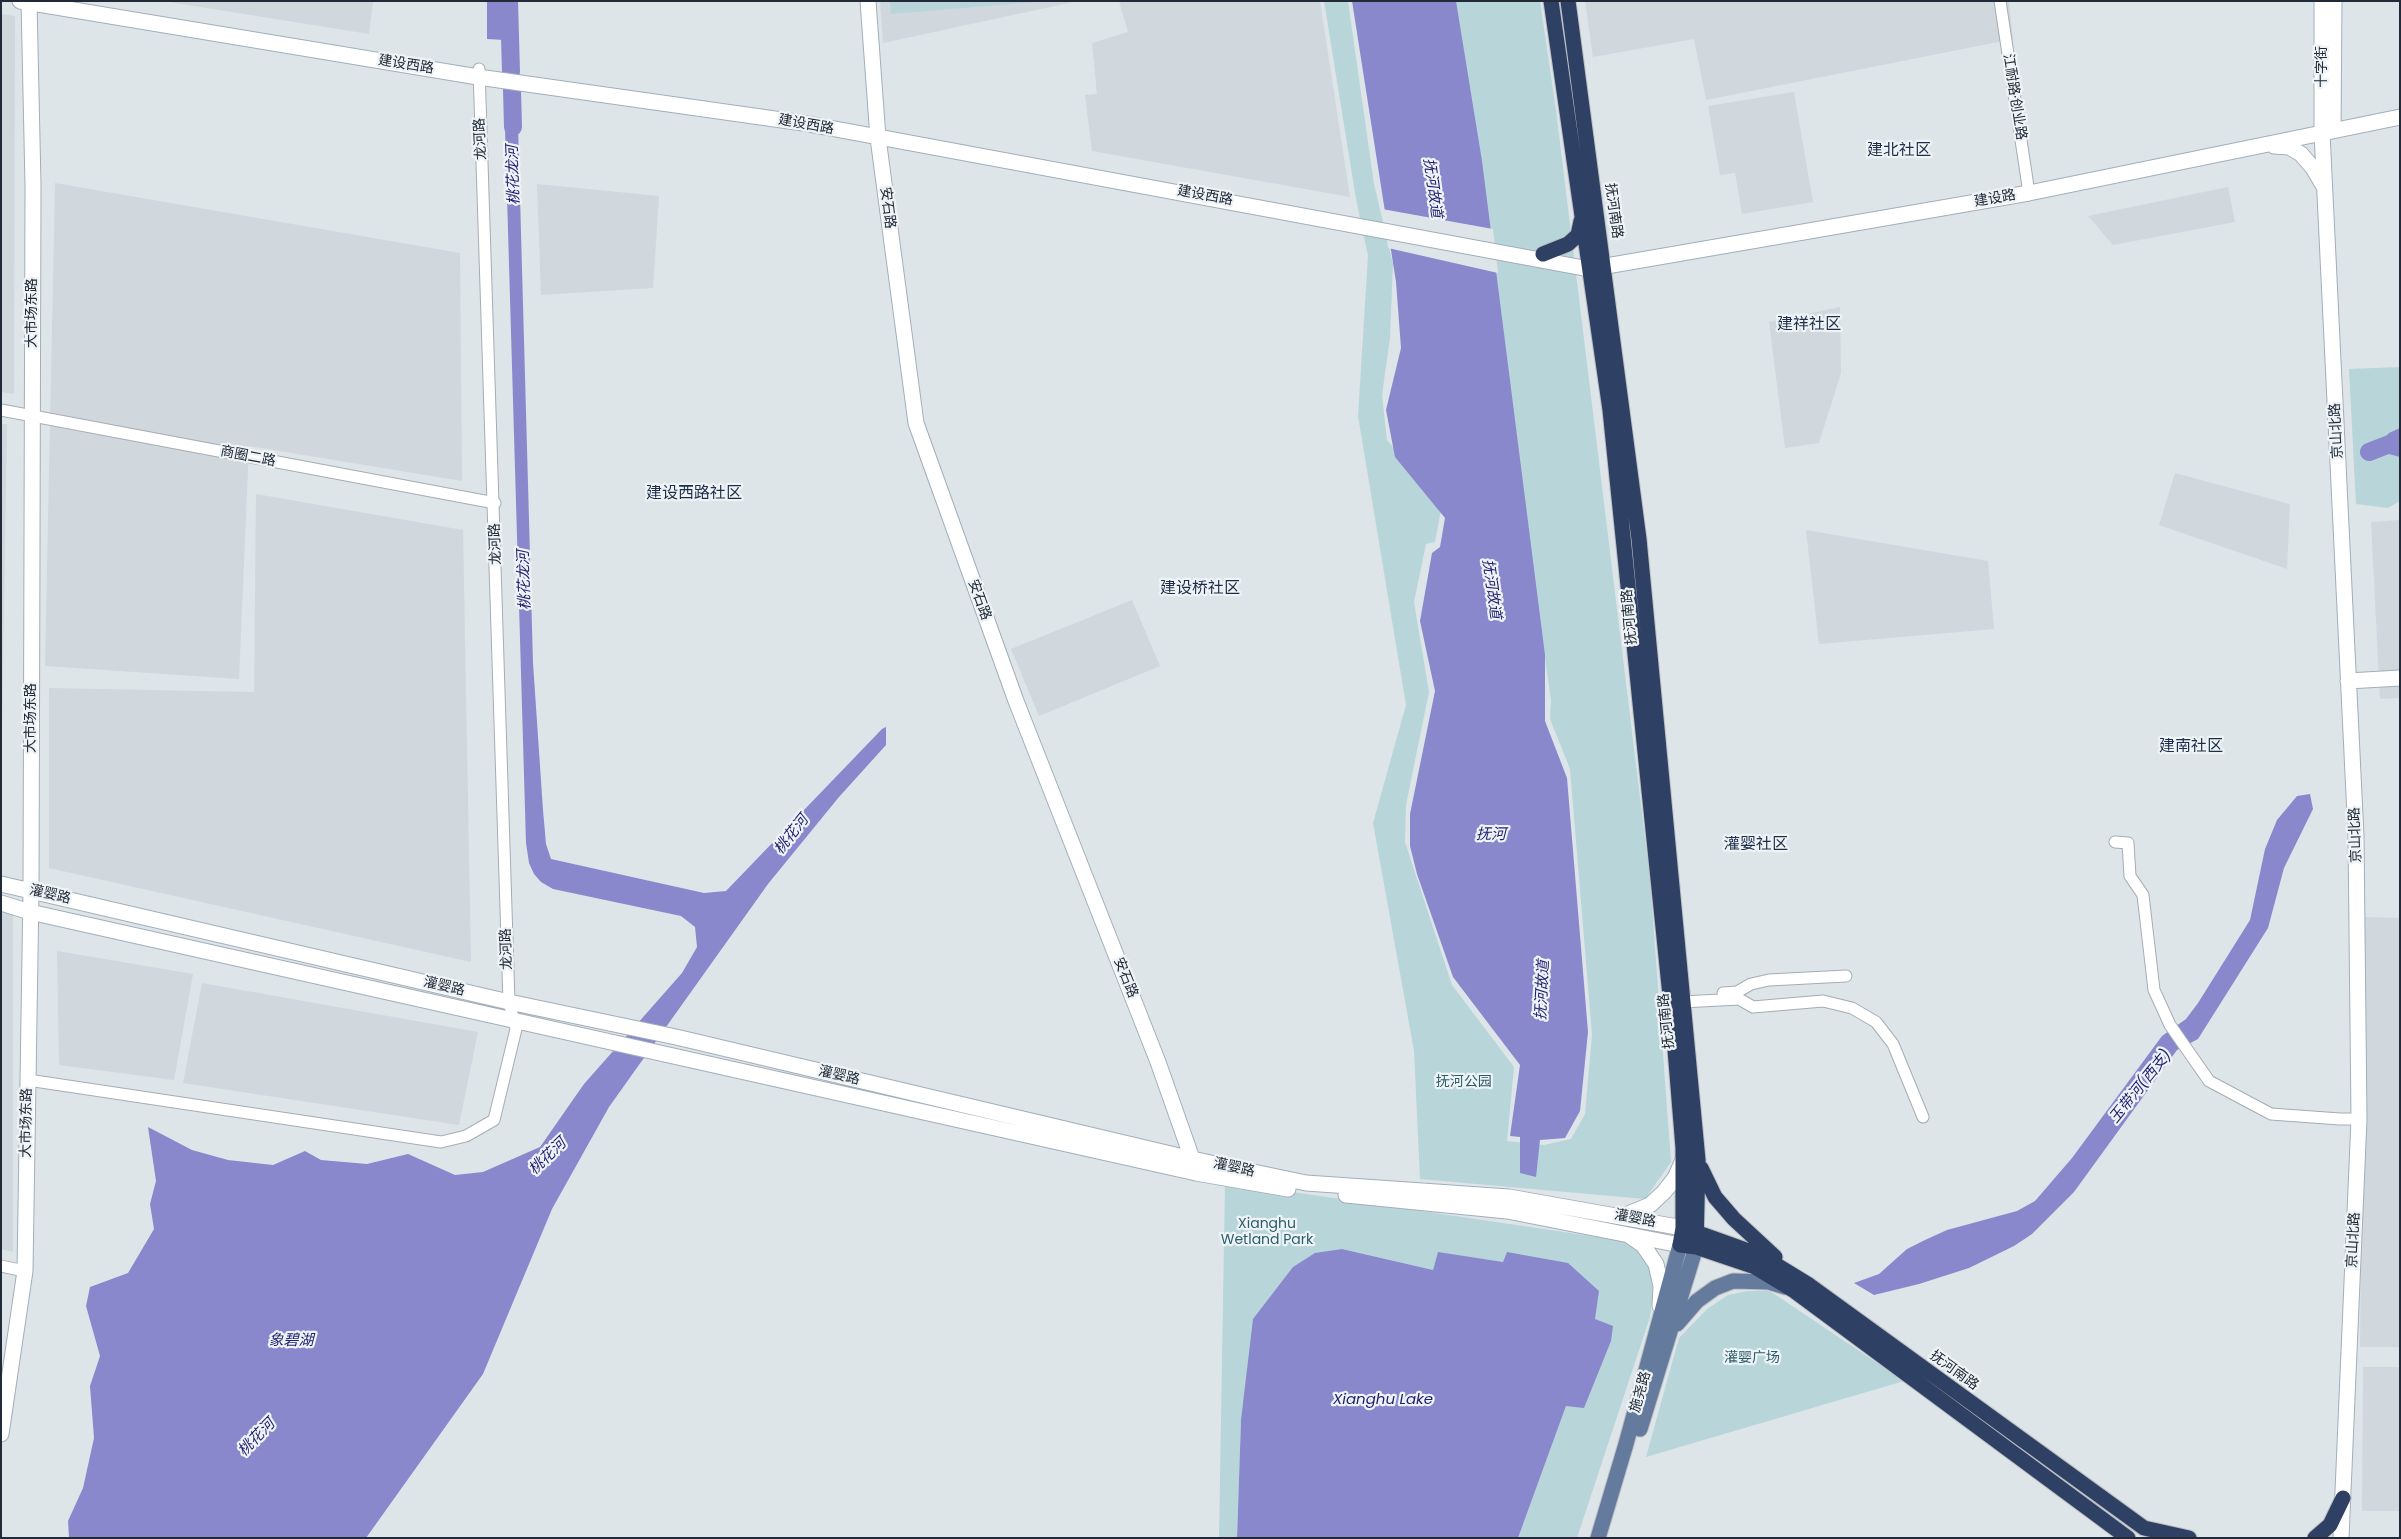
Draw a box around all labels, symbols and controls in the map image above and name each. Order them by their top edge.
street label: 十字街 [2314,46,2330,88]
street label: 建设西路 [377,52,435,78]
street label: 江耐路·创业路 [1999,53,2029,141]
street label: 建设西路 [777,112,835,138]
street label: 龙河路 [472,118,490,160]
district label: 建北社区 [1867,141,1931,161]
water label: 桃花龙河 [504,145,524,205]
water label: 抚河故道 [1419,157,1445,219]
street label: 抚河南路 [1601,182,1625,240]
street label: 建设西路 [1176,183,1234,209]
street label: 安石路 [876,186,898,230]
street label: 建设路 [1973,187,2017,211]
street label: 大市场东路 [24,278,40,348]
district label: 建祥社区 [1777,315,1841,335]
street label: 京山北路 [2327,403,2347,459]
street label: 商圈二路 [219,443,277,471]
district label: 建设西路社区 [646,484,742,504]
street label: 龙河路 [487,523,505,565]
water label: 桃花龙河 [515,550,535,610]
water label: 抚河故道 [1478,558,1504,620]
street label: 安石路 [964,577,994,623]
district label: 建设桥社区 [1160,579,1240,599]
street label: 抚河南路 [1619,588,1641,646]
street label: 大市场东路 [23,683,39,753]
district label: 建南社区 [2159,737,2223,757]
street label: 京山北路 [2347,807,2365,863]
water label: 桃花河 [771,812,813,858]
water label: 抚河 [1476,826,1506,844]
district label: 灌婴社区 [1724,835,1788,855]
street label: 灌婴路 [28,882,72,908]
street label: 龙河路 [498,928,516,970]
street label: 安石路 [1109,955,1141,1001]
water label: 抚河故道 [1532,960,1554,1020]
street label: 灌婴路 [422,974,466,1000]
street label: 抚河南路 [1656,992,1678,1050]
water label: 玉带河(西支) [2106,1047,2176,1127]
street label: 灌婴路 [817,1063,861,1089]
park label: 抚河公园 [1436,1074,1492,1090]
street label: 大市场东路 [18,1088,36,1158]
water label: 桃花河 [526,1135,570,1179]
street label: 灌婴路 [1212,1155,1256,1181]
street label: 灌婴路 [1613,1207,1657,1231]
street label: 京山北路 [2344,1212,2364,1268]
park label: Xianghu Wetland Park [1221,1216,1313,1248]
water label: 象碧湖 [269,1332,313,1350]
street label: 抚河南路 [1926,1348,1982,1394]
park label: 灌婴广场 [1724,1350,1780,1366]
street label: 施尧路 [1627,1369,1655,1415]
water label: Xianghu Lake [1333,1391,1433,1409]
water label: 桃花河 [235,1416,279,1460]

